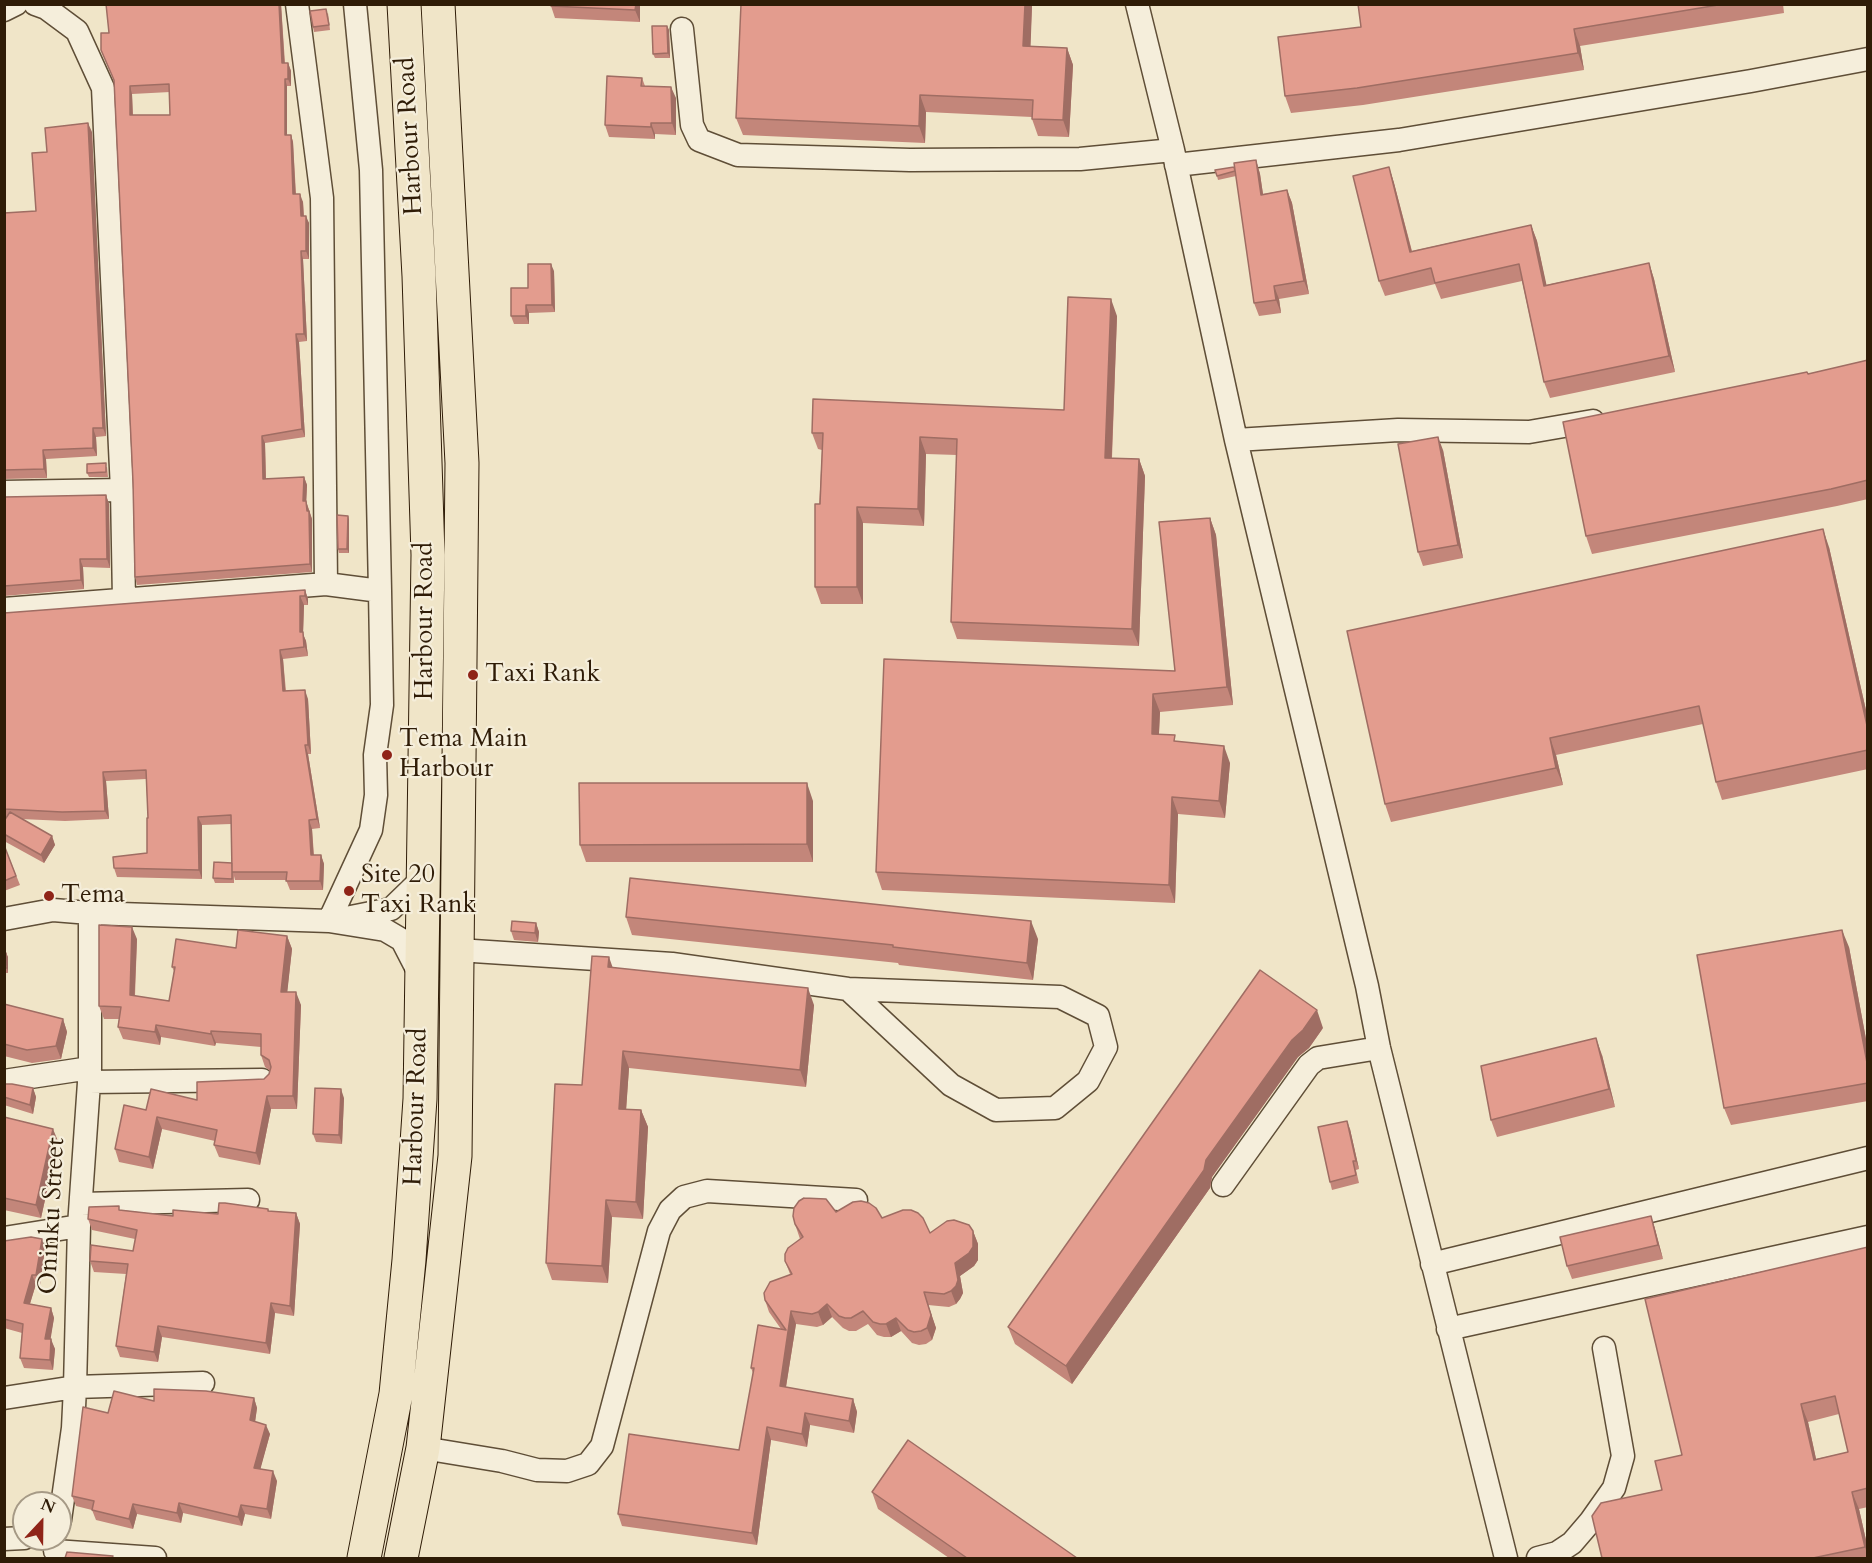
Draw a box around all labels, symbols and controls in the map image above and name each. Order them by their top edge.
street label: Harbour Road [391,56,431,216]
street label: Harbour Road [410,542,442,700]
place label: Taxi Rank [485,659,600,691]
marker: Taxi Rank [466,668,480,682]
place label: Tema Main Harbour [399,724,528,786]
marker: Tema Main Harbour [380,748,394,762]
place label: Site 20 Taxi Rank [361,860,476,922]
place label: Tema [61,880,125,912]
marker: Site 20 Taxi Rank [342,884,356,898]
marker: Tema [42,889,56,903]
street label: Harbour Road [399,1027,435,1187]
street label: Oninku Street [33,1137,73,1295]
north arrow [12,1491,72,1551]
text: N [37,1493,59,1519]

